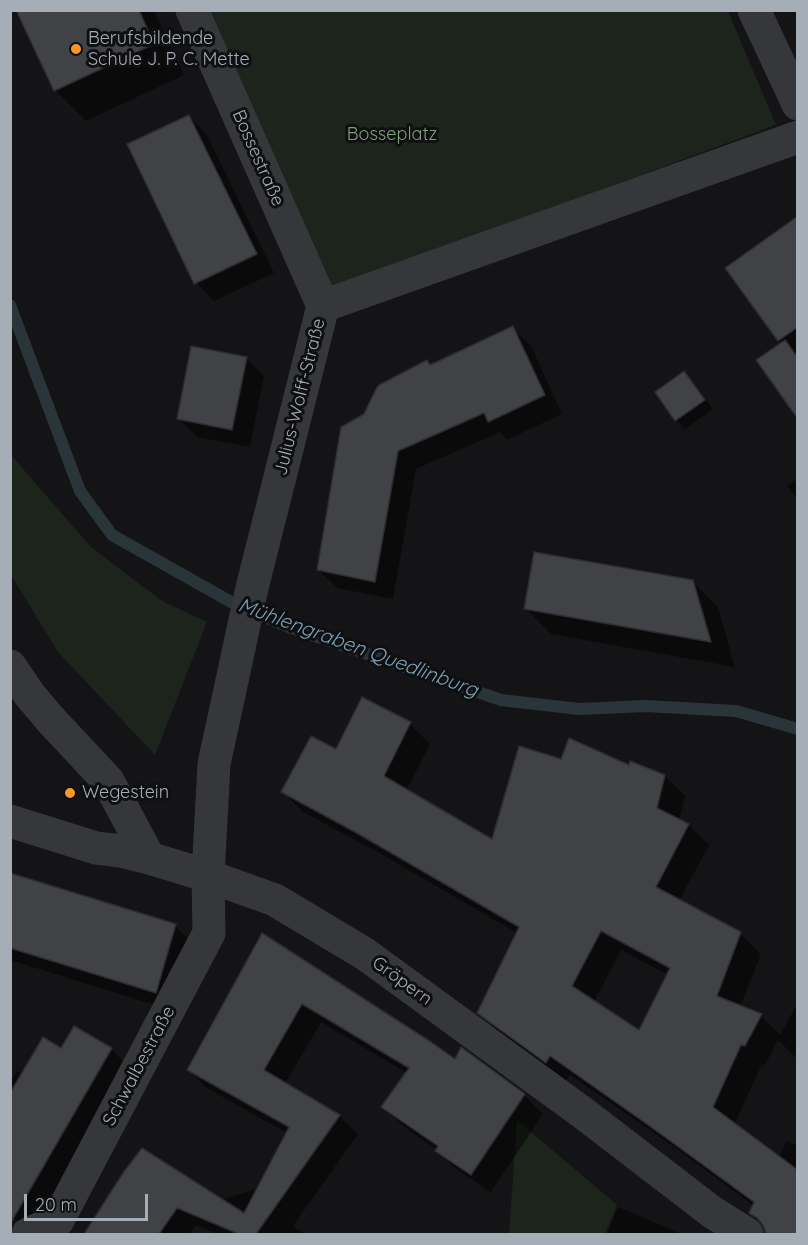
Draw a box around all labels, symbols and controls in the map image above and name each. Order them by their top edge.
place label: Berufsbildende Schule J. P. C. Mette [88,28,250,70]
marker: Berufsbildende Schule J. P. C. Mette [69,42,83,56]
street label: Bossestraße [227,107,289,209]
park label: Bosseplatz [347,124,437,146]
street label: Julius-Wolff-Straße [270,316,330,478]
water label: Mühlengraben Quedlinburg [235,593,481,703]
place label: Wegestein [82,782,169,804]
marker: Wegestein [63,786,77,800]
street label: Gröpern [368,952,436,1010]
street label: Schwalbestraße [98,1002,180,1130]
scale bar [27,1182,152,1220]
text: 20 m [35,1193,77,1216]

